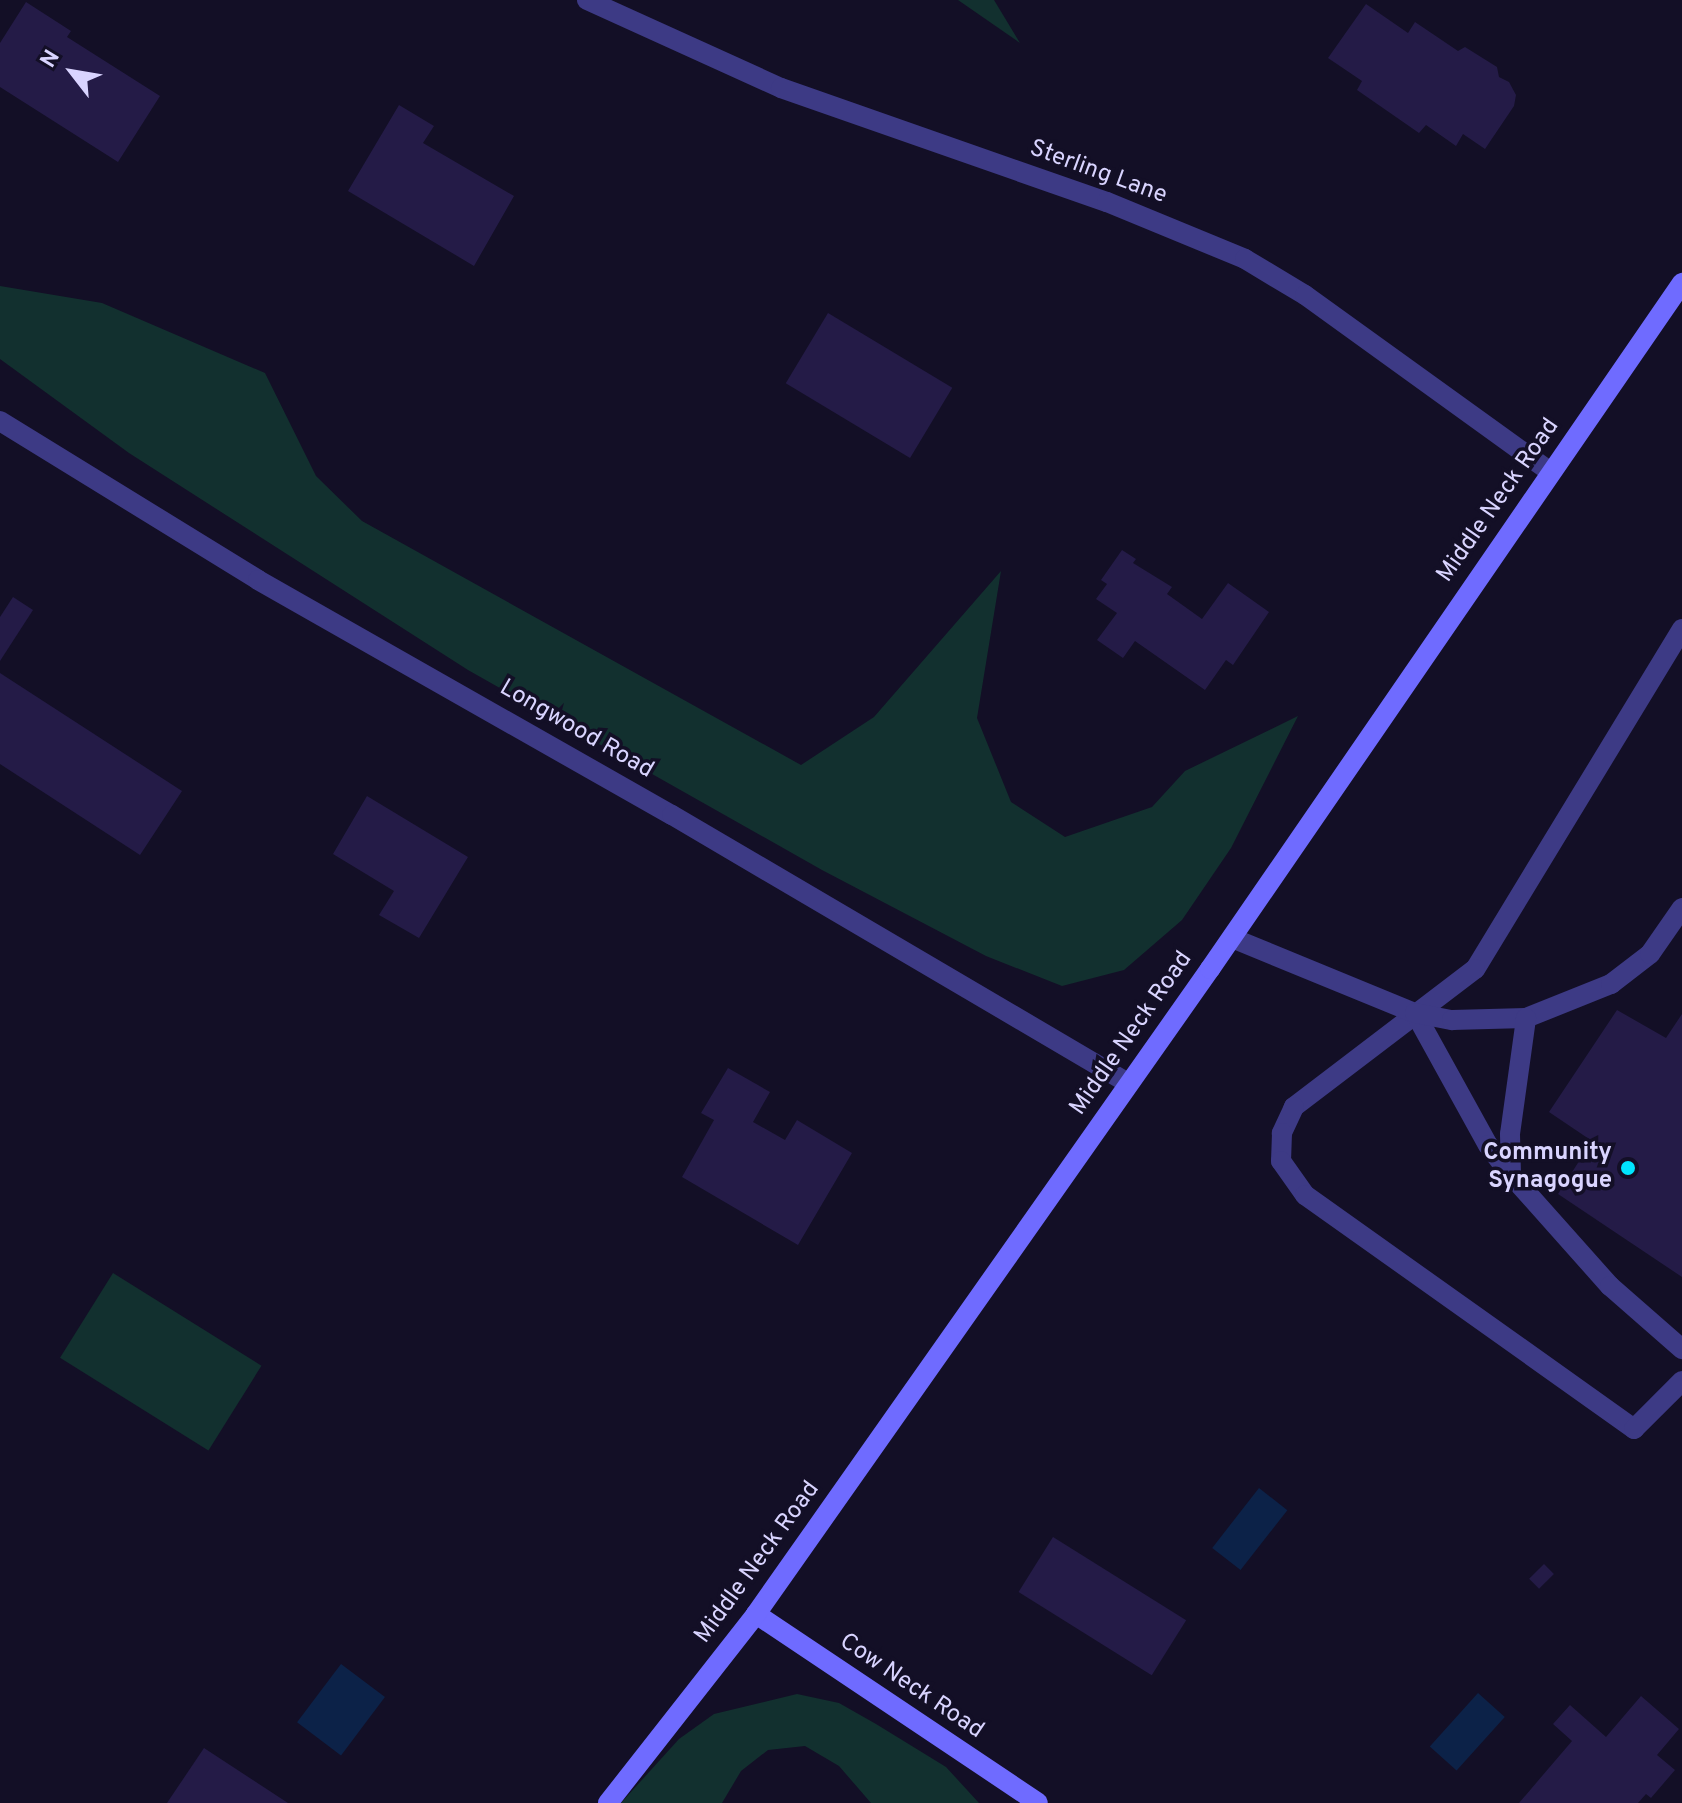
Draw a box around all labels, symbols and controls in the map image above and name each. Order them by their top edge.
north arrow [32,32,112,112]
text: N [35,46,67,73]
street label: Sterling Lane [1025,135,1171,211]
street label: Middle Neck Road [1432,413,1566,589]
street label: Longwood Road [494,674,658,786]
street label: Middle Neck Road [1065,946,1199,1122]
place label: Community Synagogue [1483,1140,1612,1196]
marker: Community Synagogue [1619,1159,1637,1177]
street label: Middle Neck Road [689,1476,827,1650]
street label: Cow Neck Road [833,1628,989,1746]

